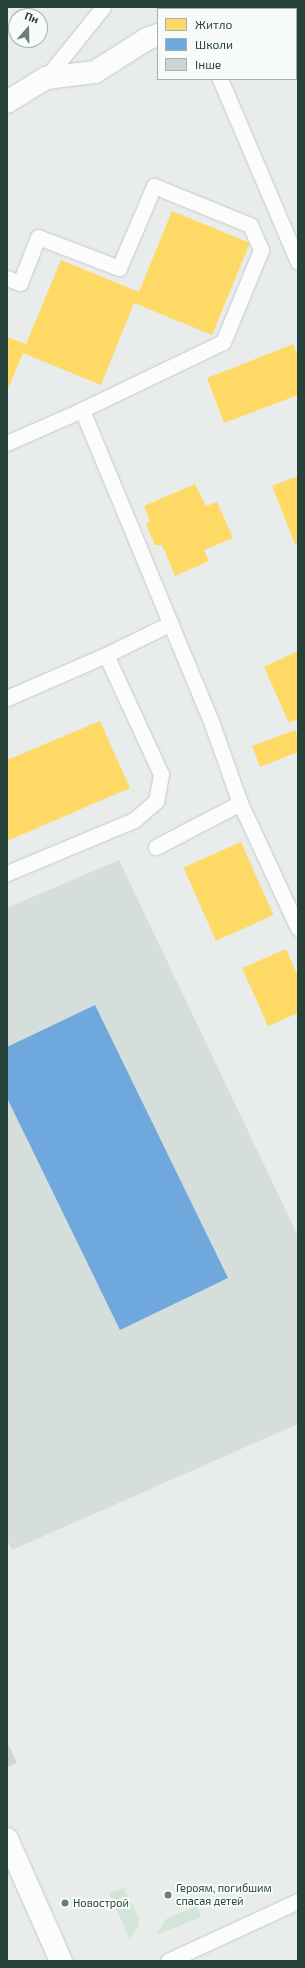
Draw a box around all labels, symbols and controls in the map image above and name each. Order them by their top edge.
north arrow [8,8,48,48]
legend [157,8,297,80]
text: Пн [23,9,41,26]
text: Житло [195,17,232,31]
text: Школи [195,37,233,51]
text: Інше [195,57,221,71]
place label: Героям, погибшим спасая детей [176,1882,272,1908]
marker: Героям, погибшим спасая детей [163,1890,173,1900]
place label: Новострой [73,1896,129,1910]
marker: Новострой [60,1898,70,1908]

